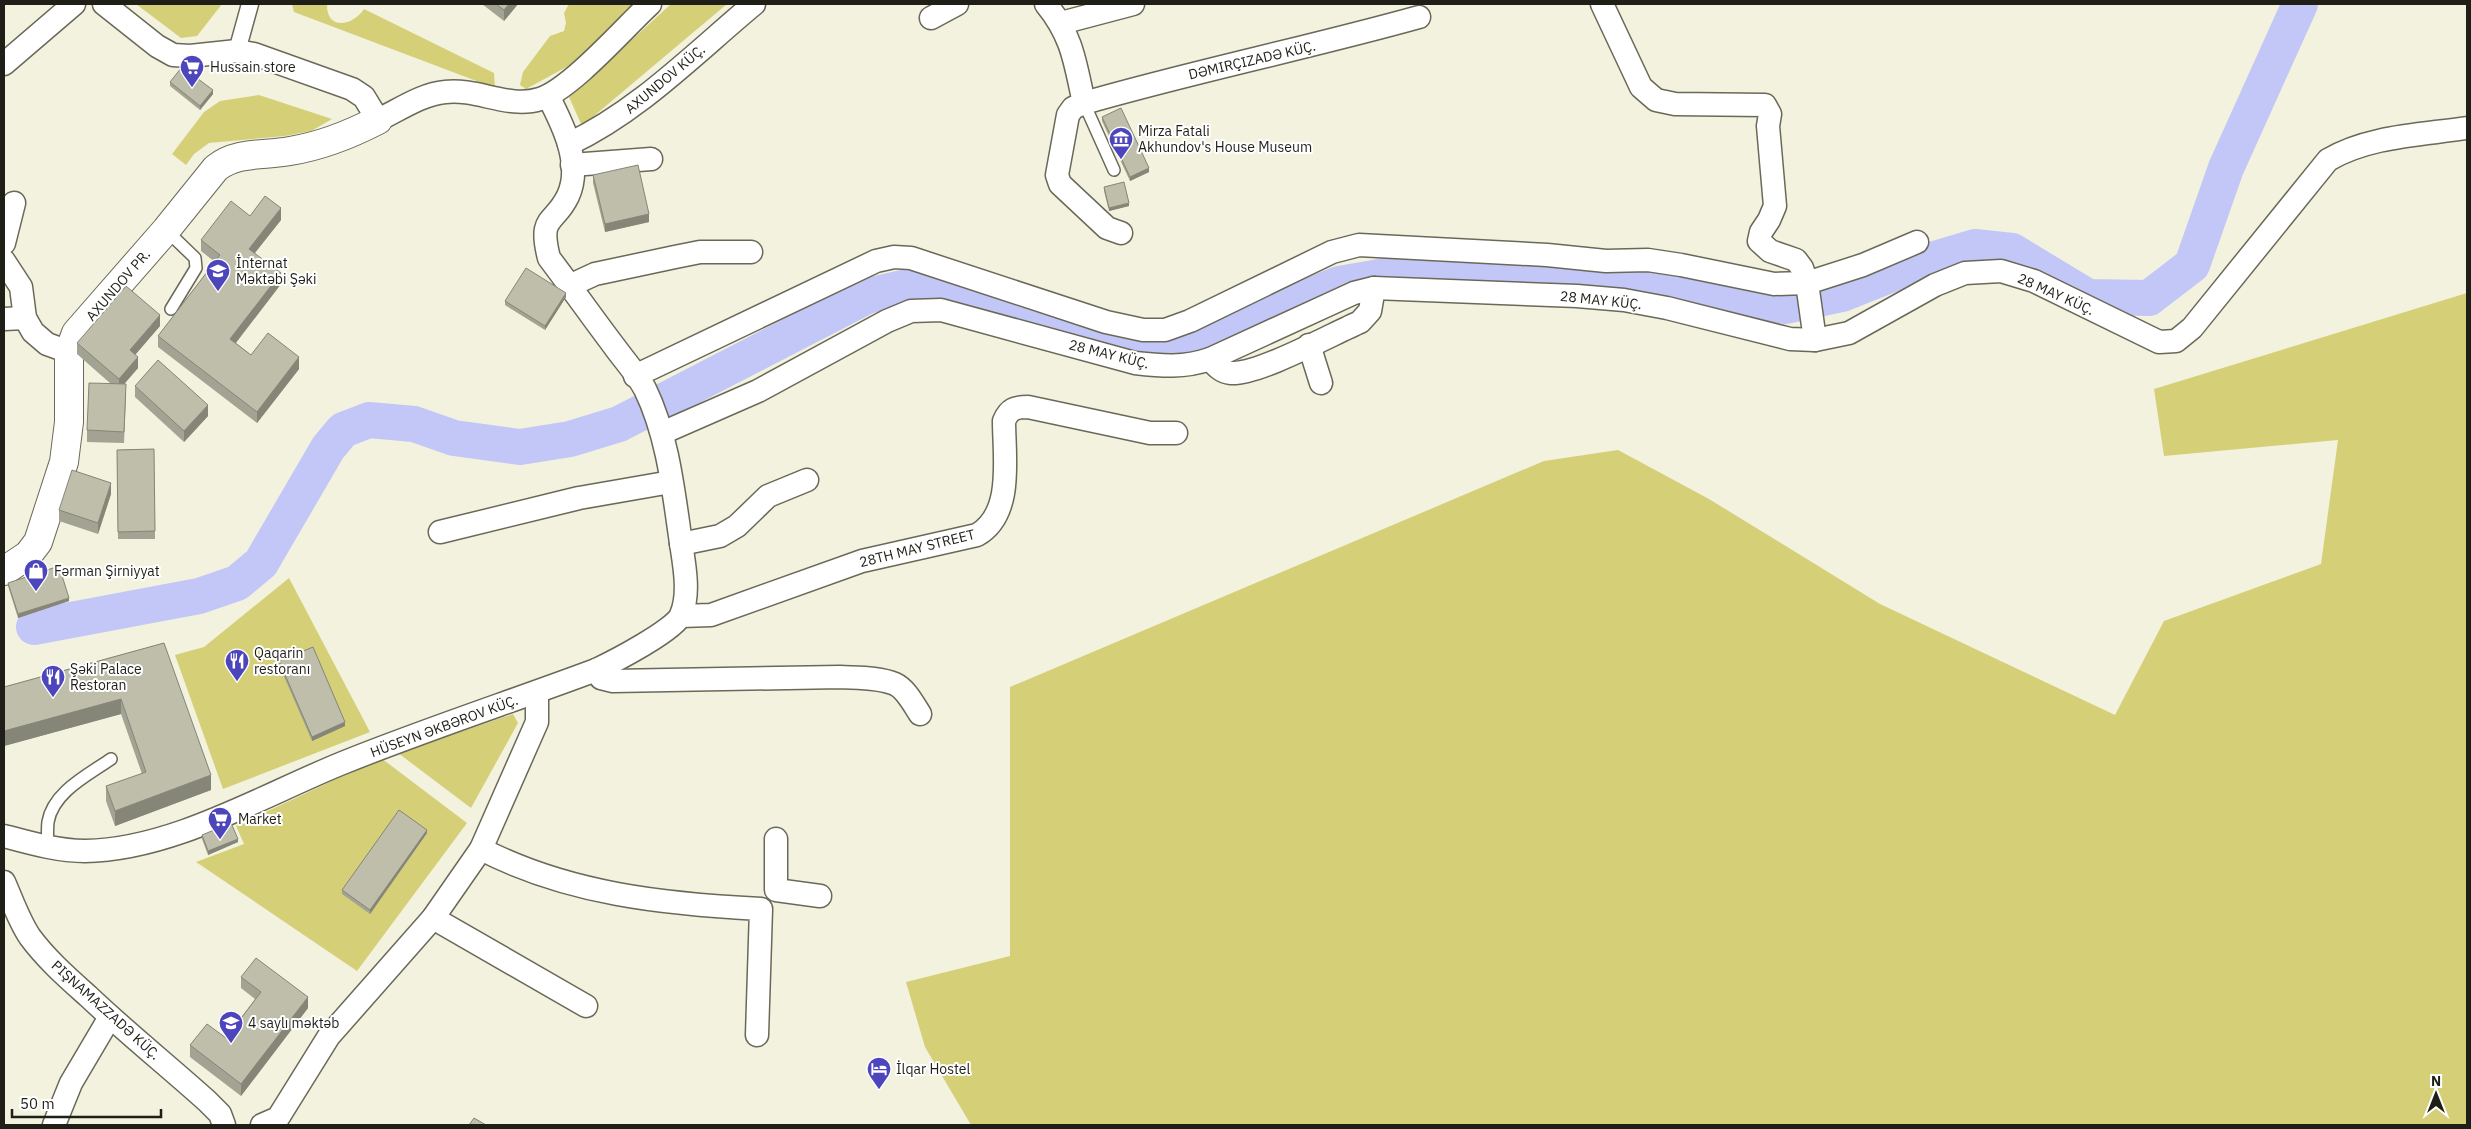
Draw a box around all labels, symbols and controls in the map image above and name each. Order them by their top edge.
street label: DƏMIRÇIZADƏ KÜÇ. [1187,37,1317,83]
street label: AXUNDOV KÜÇ. [621,40,709,118]
supermarket icon: Hussain store [179,54,205,88]
place label: Hussain store [210,58,296,76]
place label: Mirza Fatali Akhundov's House Museum [1138,122,1312,156]
museum icon: Mirza Fatali Akhundov's House Museum [1108,126,1134,160]
street label: AXUNDOV PR. [82,245,154,325]
place label: İnternat Məktəbi Şəki [236,254,316,288]
school or university icon: İnternat Məktəbi Şəki [205,258,231,292]
street label: 28 MAY KÜÇ. [2015,269,2097,319]
street label: 28 MAY KÜÇ. [1559,287,1643,313]
street label: 28 MAY KÜÇ. [1067,335,1151,373]
street label: 28TH MAY STREET [857,525,977,571]
shop icon: Fərman Şirniyyat [23,558,49,592]
place label: Fərman Şirniyyat [54,562,160,580]
place label: Qaqarin restoranı [254,644,310,678]
restaurant icon: Qaqarin restoranı [224,648,250,682]
place label: Şəki Palace Restoran [70,660,142,694]
restaurant icon: Şəki Palace Restoran [40,664,66,698]
street label: HÜSEYN ƏKBƏROV KÜÇ. [368,691,520,761]
supermarket icon: Market [207,806,233,840]
place label: Market [238,810,282,828]
street label: PIŞNAMAZZADƏ KÜÇ. [48,956,164,1064]
school or university icon: 4 saylı məktəb [218,1010,244,1044]
place label: 4 saylı məktəb [248,1014,339,1032]
hotel icon: İlqar Hostel [866,1056,892,1090]
place label: İlqar Hostel [896,1060,970,1078]
north arrow [2411,1069,2461,1119]
text: N [2431,1072,2441,1090]
scale bar [12,1086,161,1118]
text: 50 m [20,1094,55,1113]

